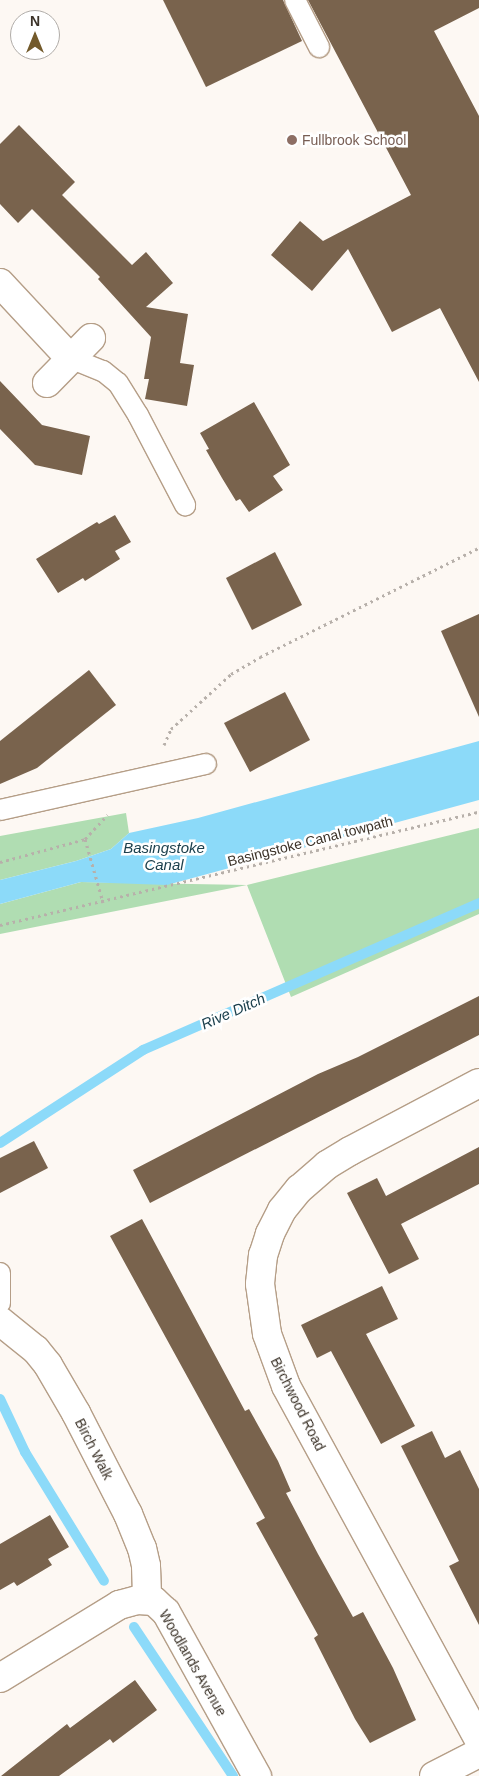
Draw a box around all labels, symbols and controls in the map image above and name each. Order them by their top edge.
north arrow [10,10,60,60]
text: N [30,13,40,29]
place label: Fullbrook School [302,132,406,148]
marker: Fullbrook School [286,134,298,146]
street label: Basingstoke Canal towpath [226,812,394,870]
water label: Basingstoke Canal [123,838,205,873]
water label: Rive Ditch [198,989,268,1033]
street label: Birchwood Road [267,1354,329,1454]
street label: Birch Walk [71,1416,117,1482]
street label: Woodlands Avenue [155,1606,231,1720]

